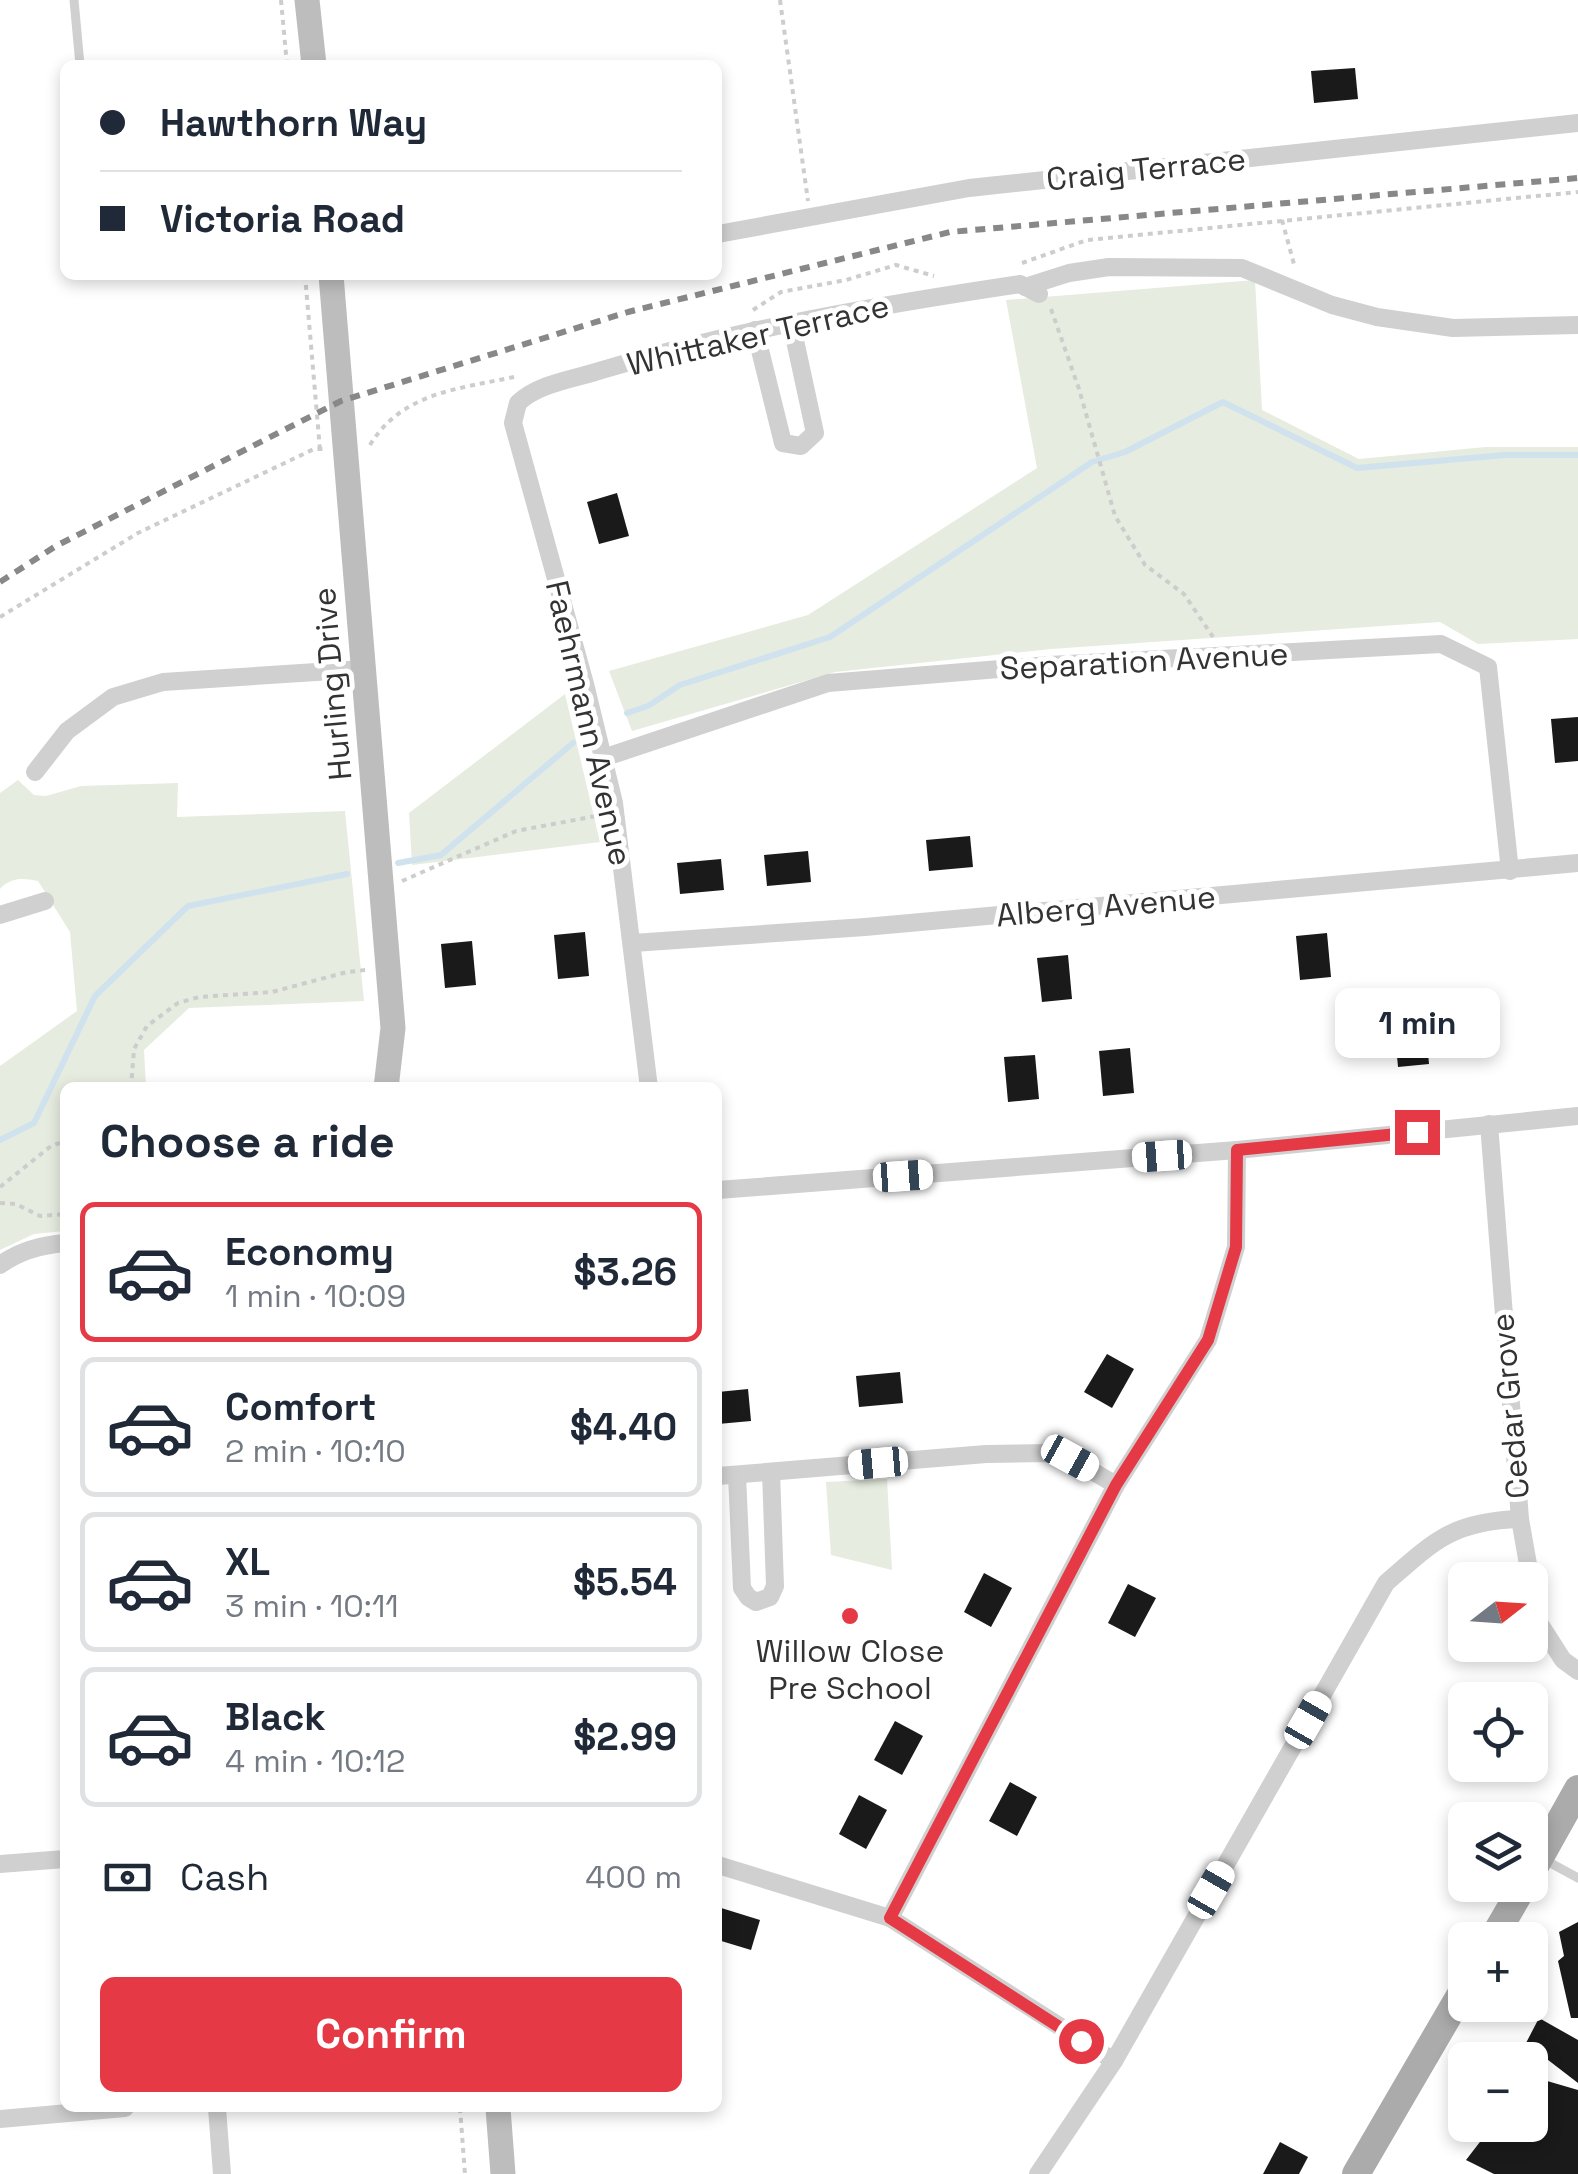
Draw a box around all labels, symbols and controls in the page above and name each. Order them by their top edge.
text: Hawthorn Way [160,99,427,147]
street label: Craig Terrace [1044,139,1248,199]
text: Victoria Road [160,195,405,243]
street label: Whittaker Terrace [623,285,893,385]
street label: Faehrmann Avenue [537,576,641,870]
street label: Hurling Drive [304,586,360,782]
street label: Separation Avenue [999,633,1289,689]
street label: Alberg Avenue [994,876,1218,936]
callout: 1 min [1334,987,1500,1057]
text: 1 min [1378,1003,1457,1043]
route end [1395,1110,1440,1155]
text: Choose a ride [100,1113,395,1170]
car [1131,1139,1193,1173]
car [872,1159,934,1193]
icon: car [105,1227,195,1317]
text: Economy [225,1228,394,1276]
text: $3.26 [573,1248,677,1296]
text: 1 min · 10:09 [225,1276,406,1316]
street label: Cedar Grove [1482,1312,1538,1500]
icon: car [105,1382,195,1472]
text: Comfort [225,1383,376,1431]
text: $4.40 [570,1403,677,1451]
car [1036,1430,1104,1486]
text: 2 min · 10:10 [225,1431,406,1471]
car [847,1445,909,1481]
icon: car [105,1537,195,1627]
text: XL [225,1538,270,1586]
text: $5.54 [573,1558,677,1606]
north arrow [1448,1562,1548,1662]
map controls [1448,1562,1548,2142]
text: 3 min · 10:11 [225,1586,399,1626]
marker: Willow Close Pre School [839,1605,861,1627]
place label: Willow Close Pre School [756,1631,944,1708]
button: locate [1448,1682,1548,1782]
car [1280,1687,1336,1753]
icon: car [105,1692,195,1782]
text: Black [225,1693,326,1741]
text: $2.99 [573,1713,677,1761]
text: 4 min · 10:12 [225,1741,405,1781]
button: layers [1448,1802,1548,1902]
icon: cash [100,1850,155,1905]
text: Cash [180,1853,269,1901]
text: 400 m [585,1857,682,1897]
car [1183,1857,1239,1923]
button: + [1448,1922,1548,2022]
button: Confirm [100,1977,682,2092]
route start [1059,2019,1104,2064]
button: − [1448,2042,1548,2142]

